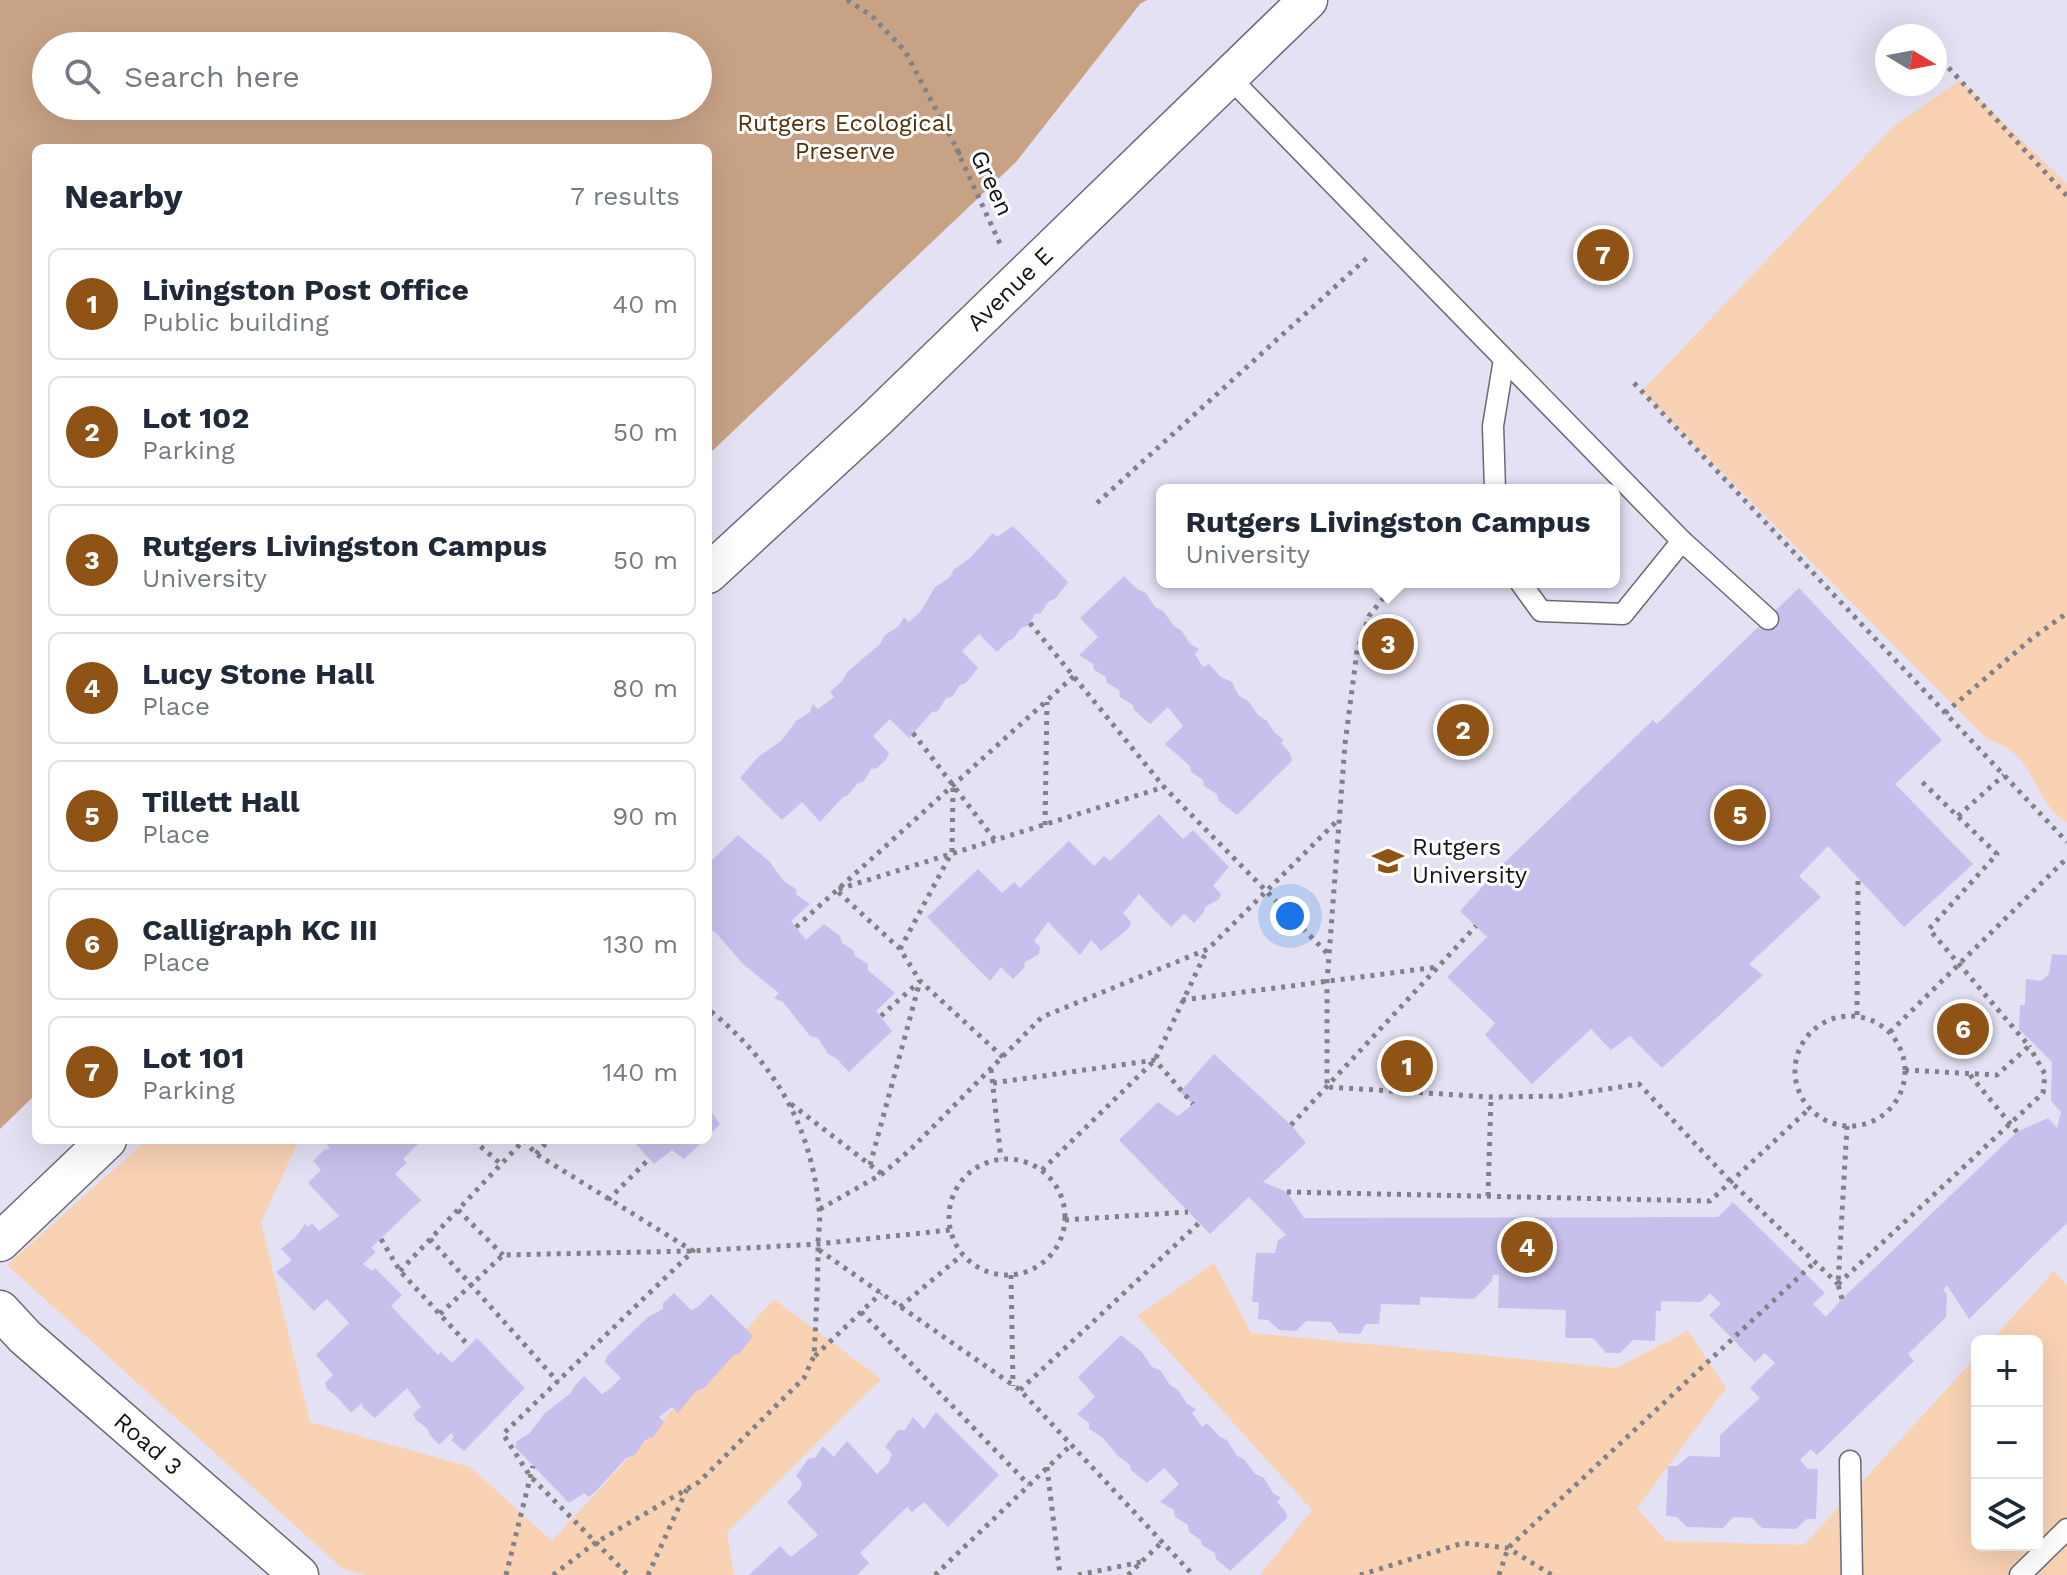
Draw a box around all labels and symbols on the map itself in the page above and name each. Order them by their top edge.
north arrow [1875,24,1947,96]
park label: Rutgers Ecological Preserve [737,109,953,165]
street label: Green [965,146,1019,220]
pin: 7 [1577,225,1629,285]
street label: Avenue E [961,241,1059,337]
pin: 3 [1362,614,1414,674]
pin: 2 [1437,700,1489,760]
pin: 5 [1714,785,1766,845]
place label: Rutgers University [1412,833,1528,889]
school or university icon: Rutgers University [1371,844,1405,878]
your location [1270,896,1310,936]
pin: 6 [1937,999,1989,1059]
pin: 1 [1381,1036,1433,1096]
pin: 4 [1501,1217,1553,1277]
street label: Road 3 [108,1407,188,1481]

